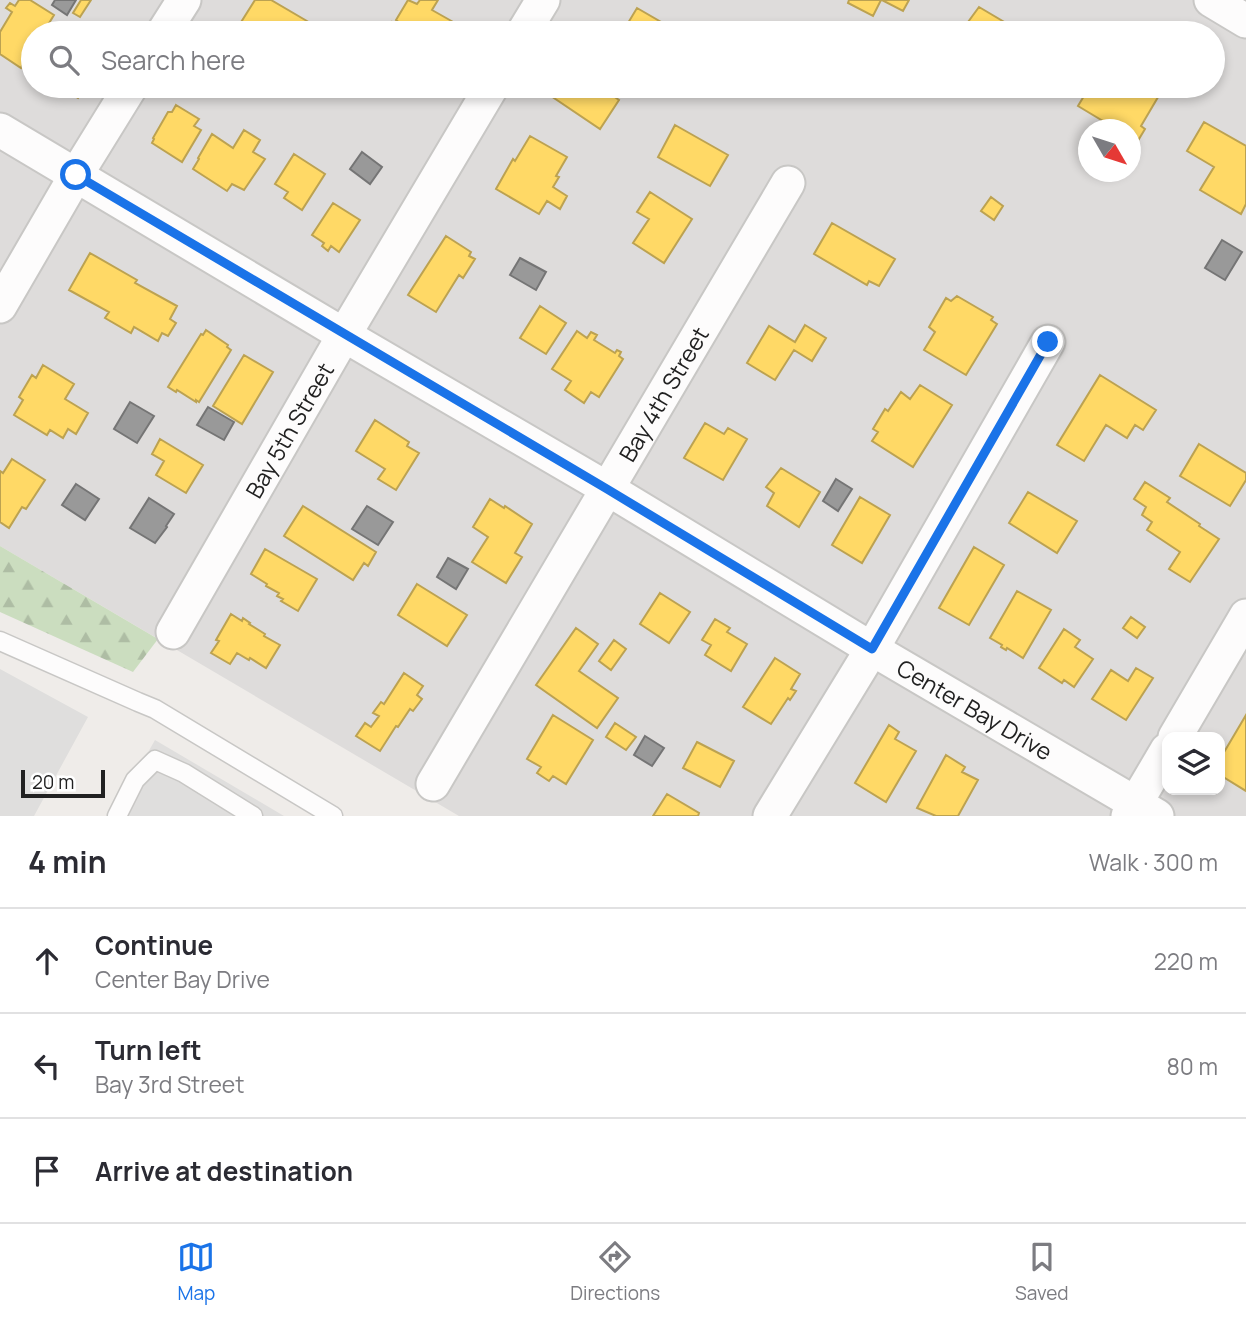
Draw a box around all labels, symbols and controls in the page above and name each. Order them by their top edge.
search box [21,21,1225,98]
icon: search [45,41,83,79]
text: Search here [101,42,246,78]
north arrow [1078,119,1141,182]
route start [60,159,91,190]
street label: Bay 4th Street [611,321,716,467]
route end [1032,326,1063,357]
street label: Bay 5th Street [238,357,341,504]
street label: Center Bay Drive [891,651,1059,767]
map controls [1162,732,1225,795]
button: layers [1162,732,1225,795]
scale bar [21,767,105,799]
text: 20 m [32,769,74,795]
text: 4 min [28,841,106,882]
text: Walk · 300 m [1089,846,1218,878]
text: Continue [95,927,213,963]
icon: ahead [28,942,66,980]
text: 220 m [1154,945,1218,977]
text: Center Bay Drive [95,963,270,995]
text: Turn left [95,1032,202,1068]
icon: left [28,1047,66,1085]
text: 80 m [1167,1050,1218,1082]
text: Bay 3rd Street [95,1068,244,1100]
icon: arrive [28,1152,66,1190]
text: Arrive at destination [95,1153,353,1189]
tab: Map [177,1238,215,1306]
tab: Directions [570,1238,660,1306]
tab: Saved [1015,1238,1069,1306]

